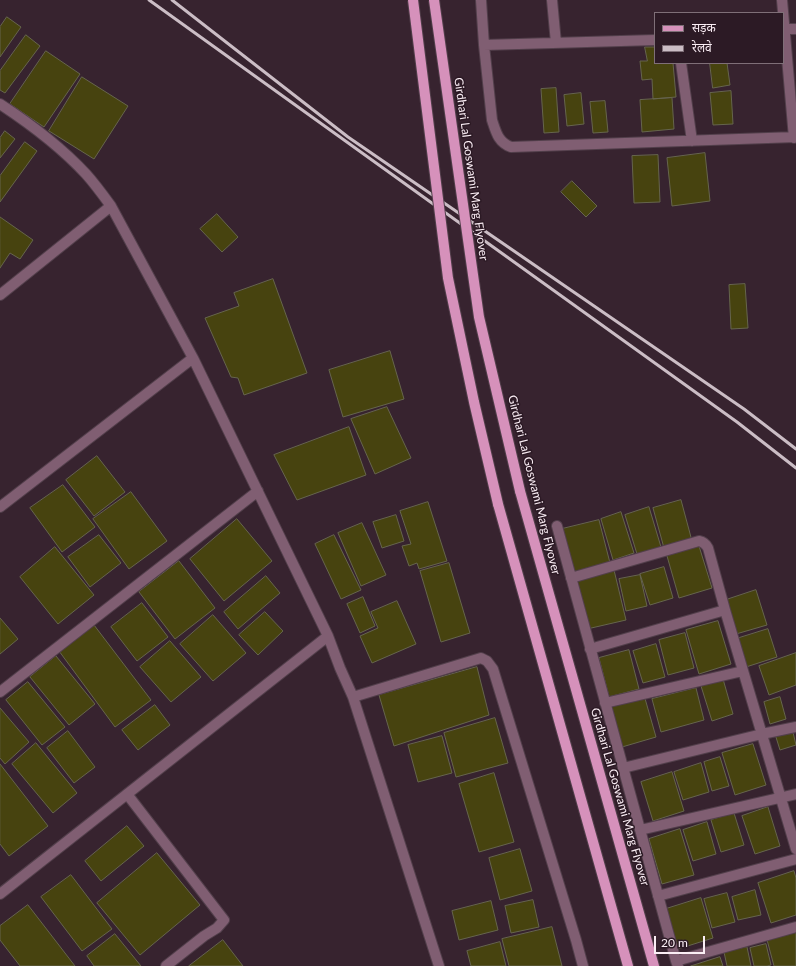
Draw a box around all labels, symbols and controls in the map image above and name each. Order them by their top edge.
legend [654,12,784,64]
text: सड़क [692,20,716,35]
text: रेलवे [692,40,712,55]
street label: Girdhari Lal Goswami Marg Flyover [451,77,491,261]
street label: Girdhari Lal Goswami Marg Flyover [505,394,563,576]
street label: Girdhari Lal Goswami Marg Flyover [588,706,652,888]
scale bar [656,928,707,954]
text: 20 m [661,935,688,950]

